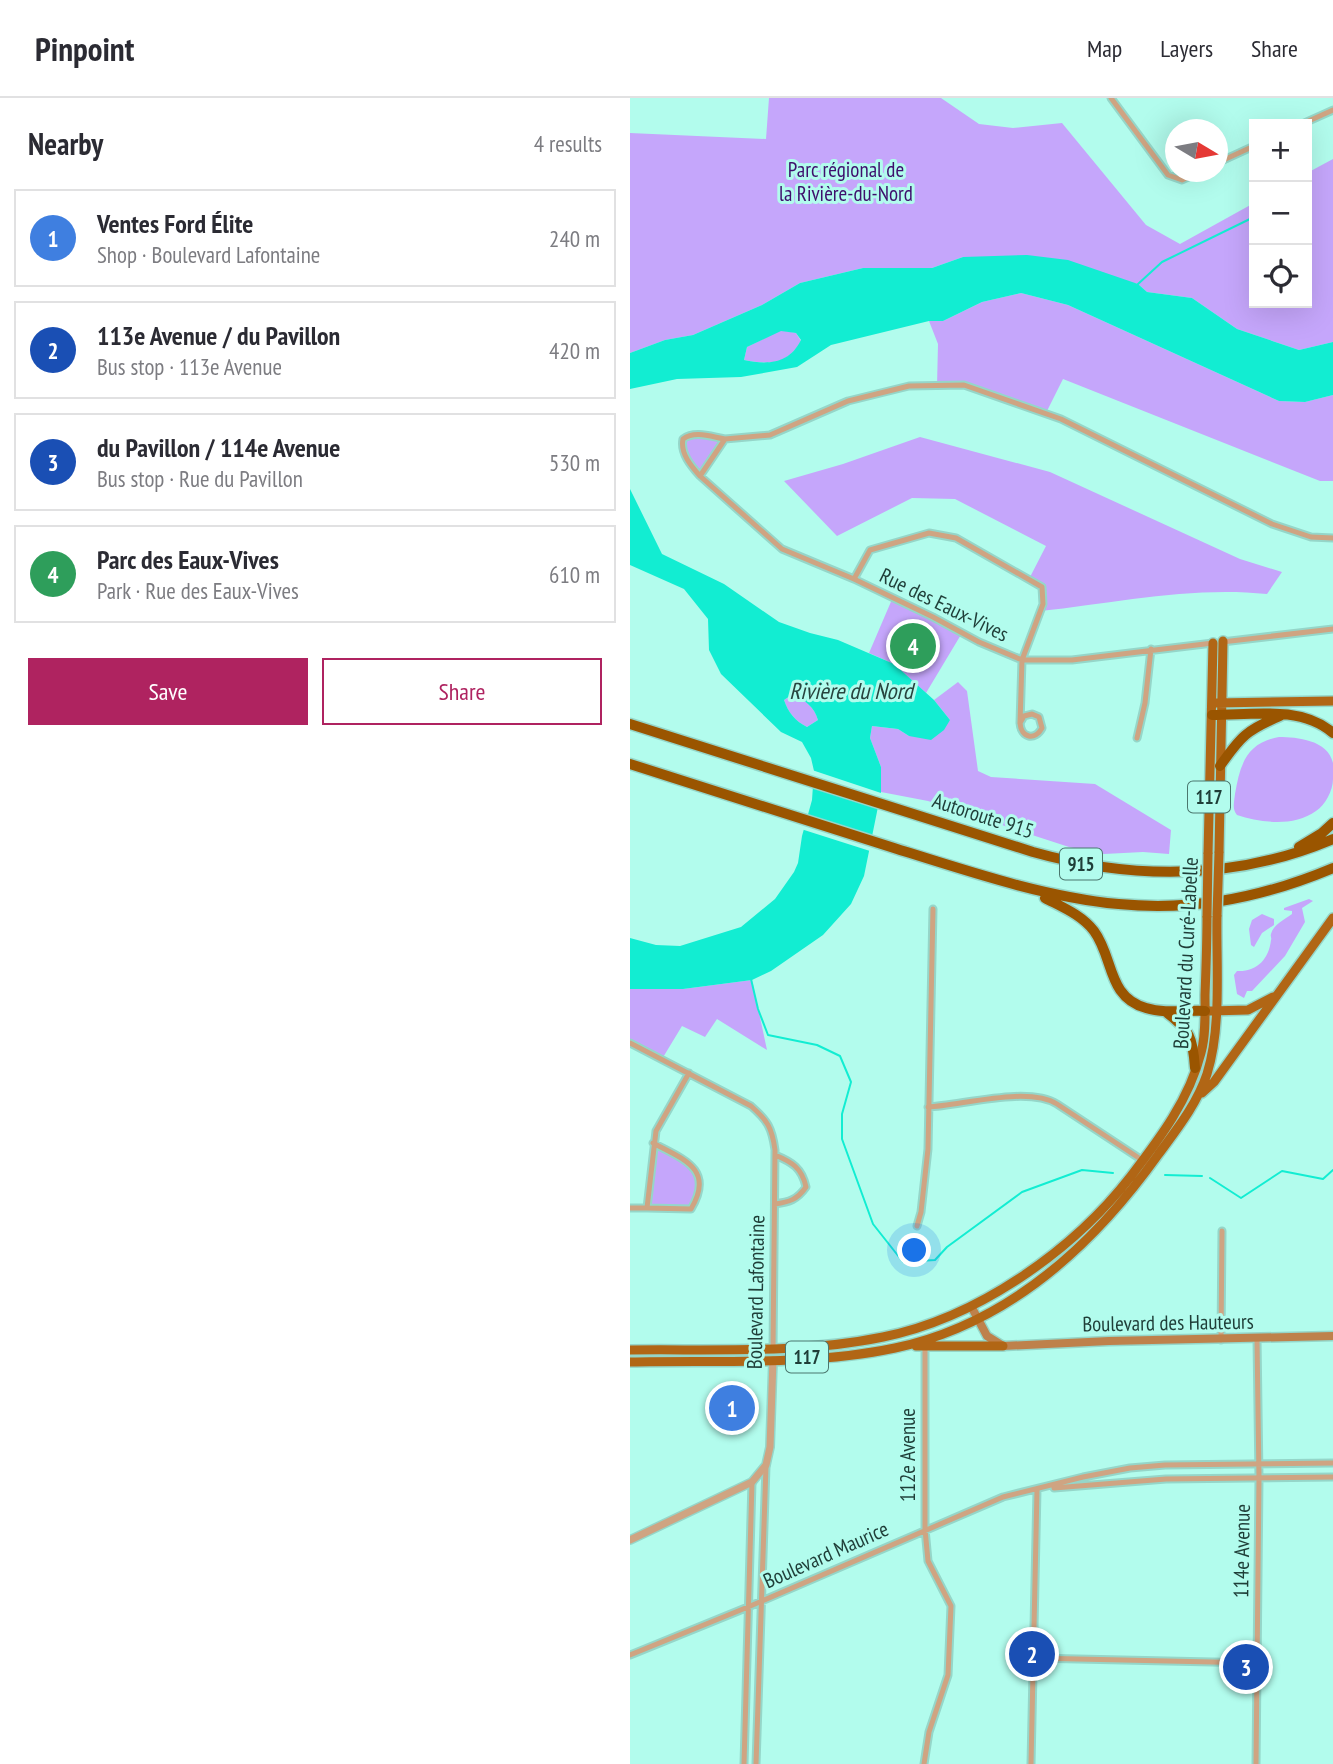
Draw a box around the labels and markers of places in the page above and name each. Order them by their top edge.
pin: 4 [890,620,936,672]
pin: 1 [709,1382,755,1434]
pin: 2 [1009,1628,1055,1680]
pin: 3 [1223,1641,1269,1693]

